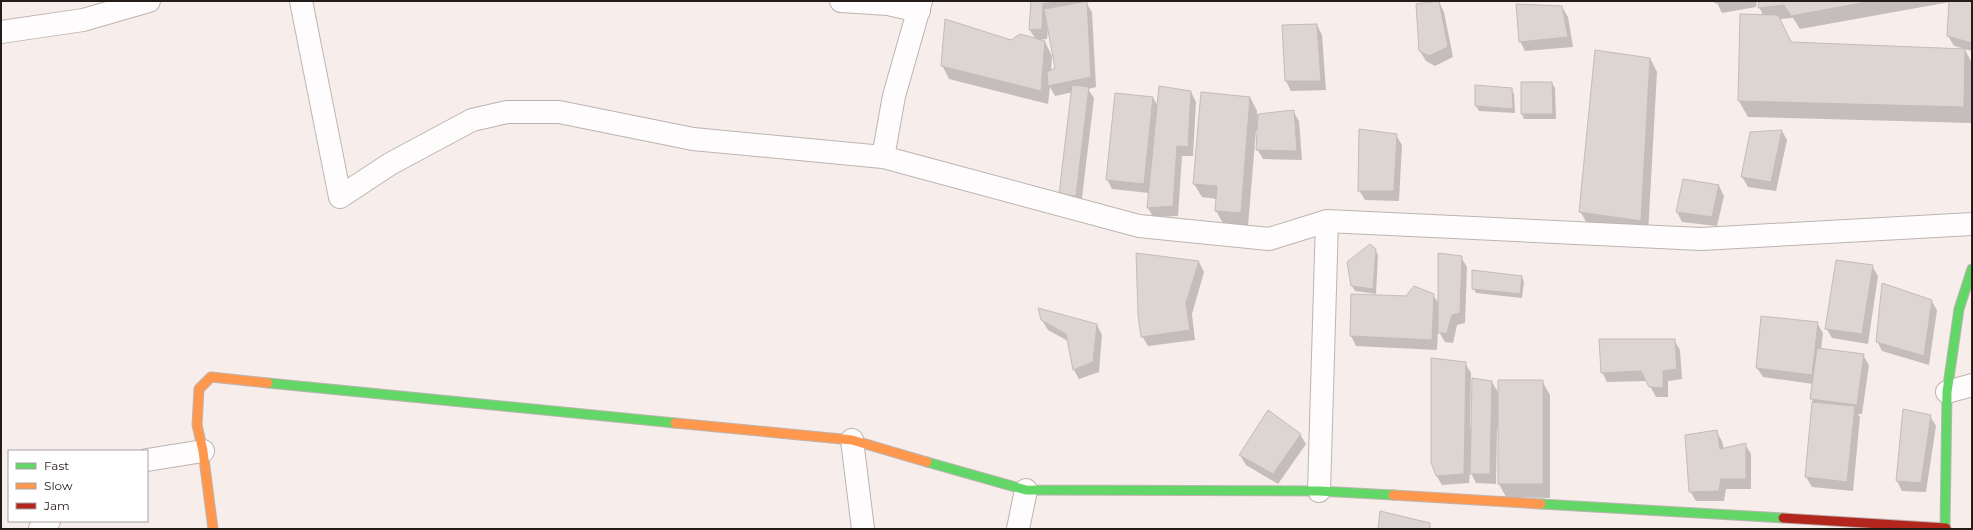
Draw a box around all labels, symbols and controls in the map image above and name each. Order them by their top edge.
legend [8,450,148,522]
text: Fast [44,458,69,473]
text: Slow [44,478,73,493]
text: Jam [43,498,70,513]

